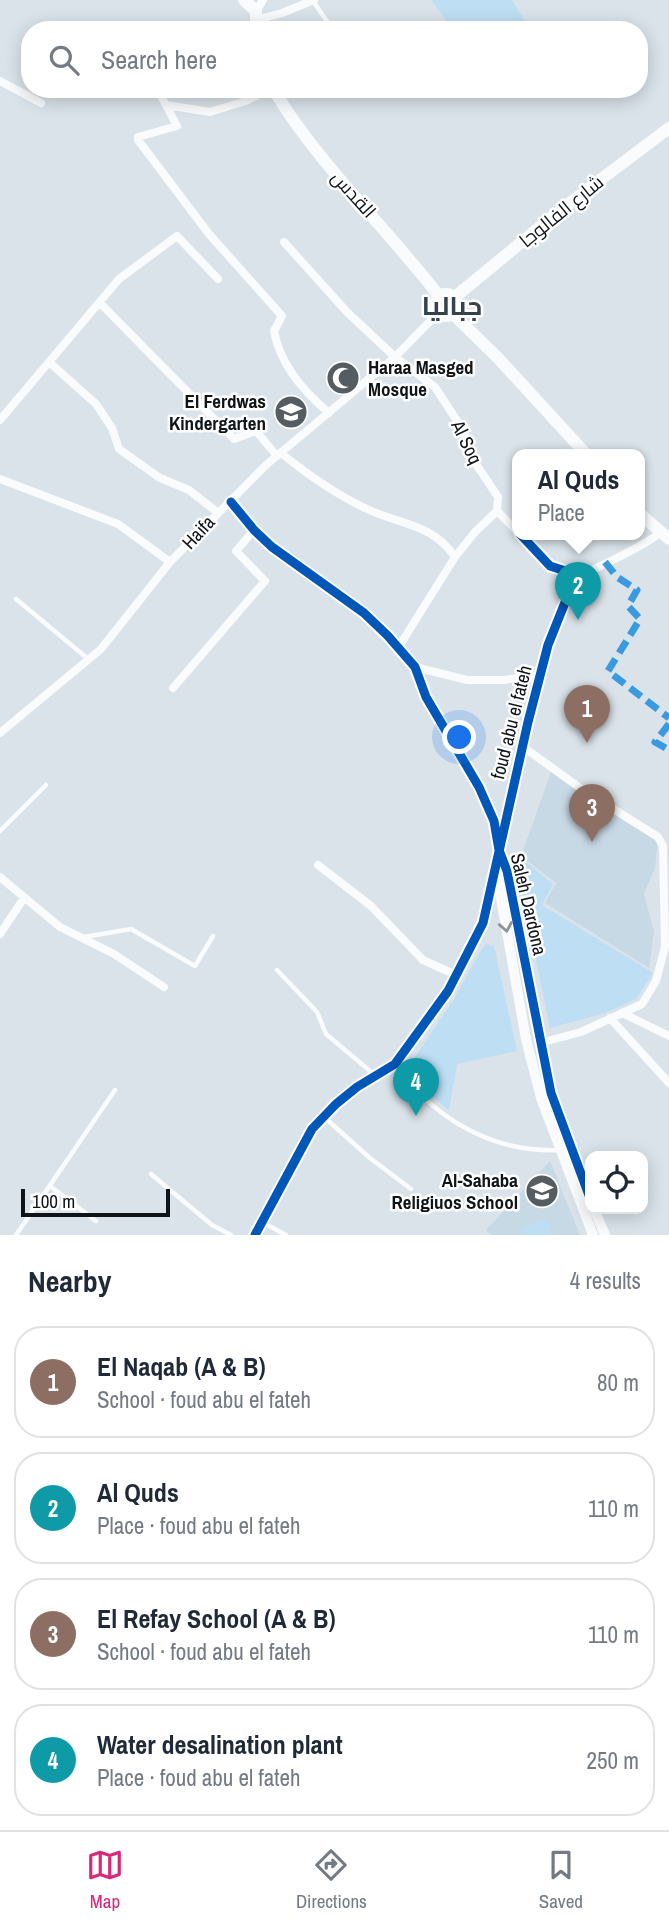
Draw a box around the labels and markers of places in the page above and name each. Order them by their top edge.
place label: Haraa Masged Mosque [368,354,474,402]
mosque icon: Haraa Masged Mosque [324,359,362,397]
place label: El Ferdwas Kindergarten [169,388,266,436]
school or university icon: El Ferdwas Kindergarten [272,393,310,431]
pin: 2 [555,562,601,620]
pin: 1 [564,685,610,743]
pin: 3 [569,784,615,842]
pin: 4 [393,1058,439,1116]
place label: Al-Sahaba Religiuos School [392,1167,518,1215]
school or university icon: Al-Sahaba Religiuos School [523,1172,561,1210]

